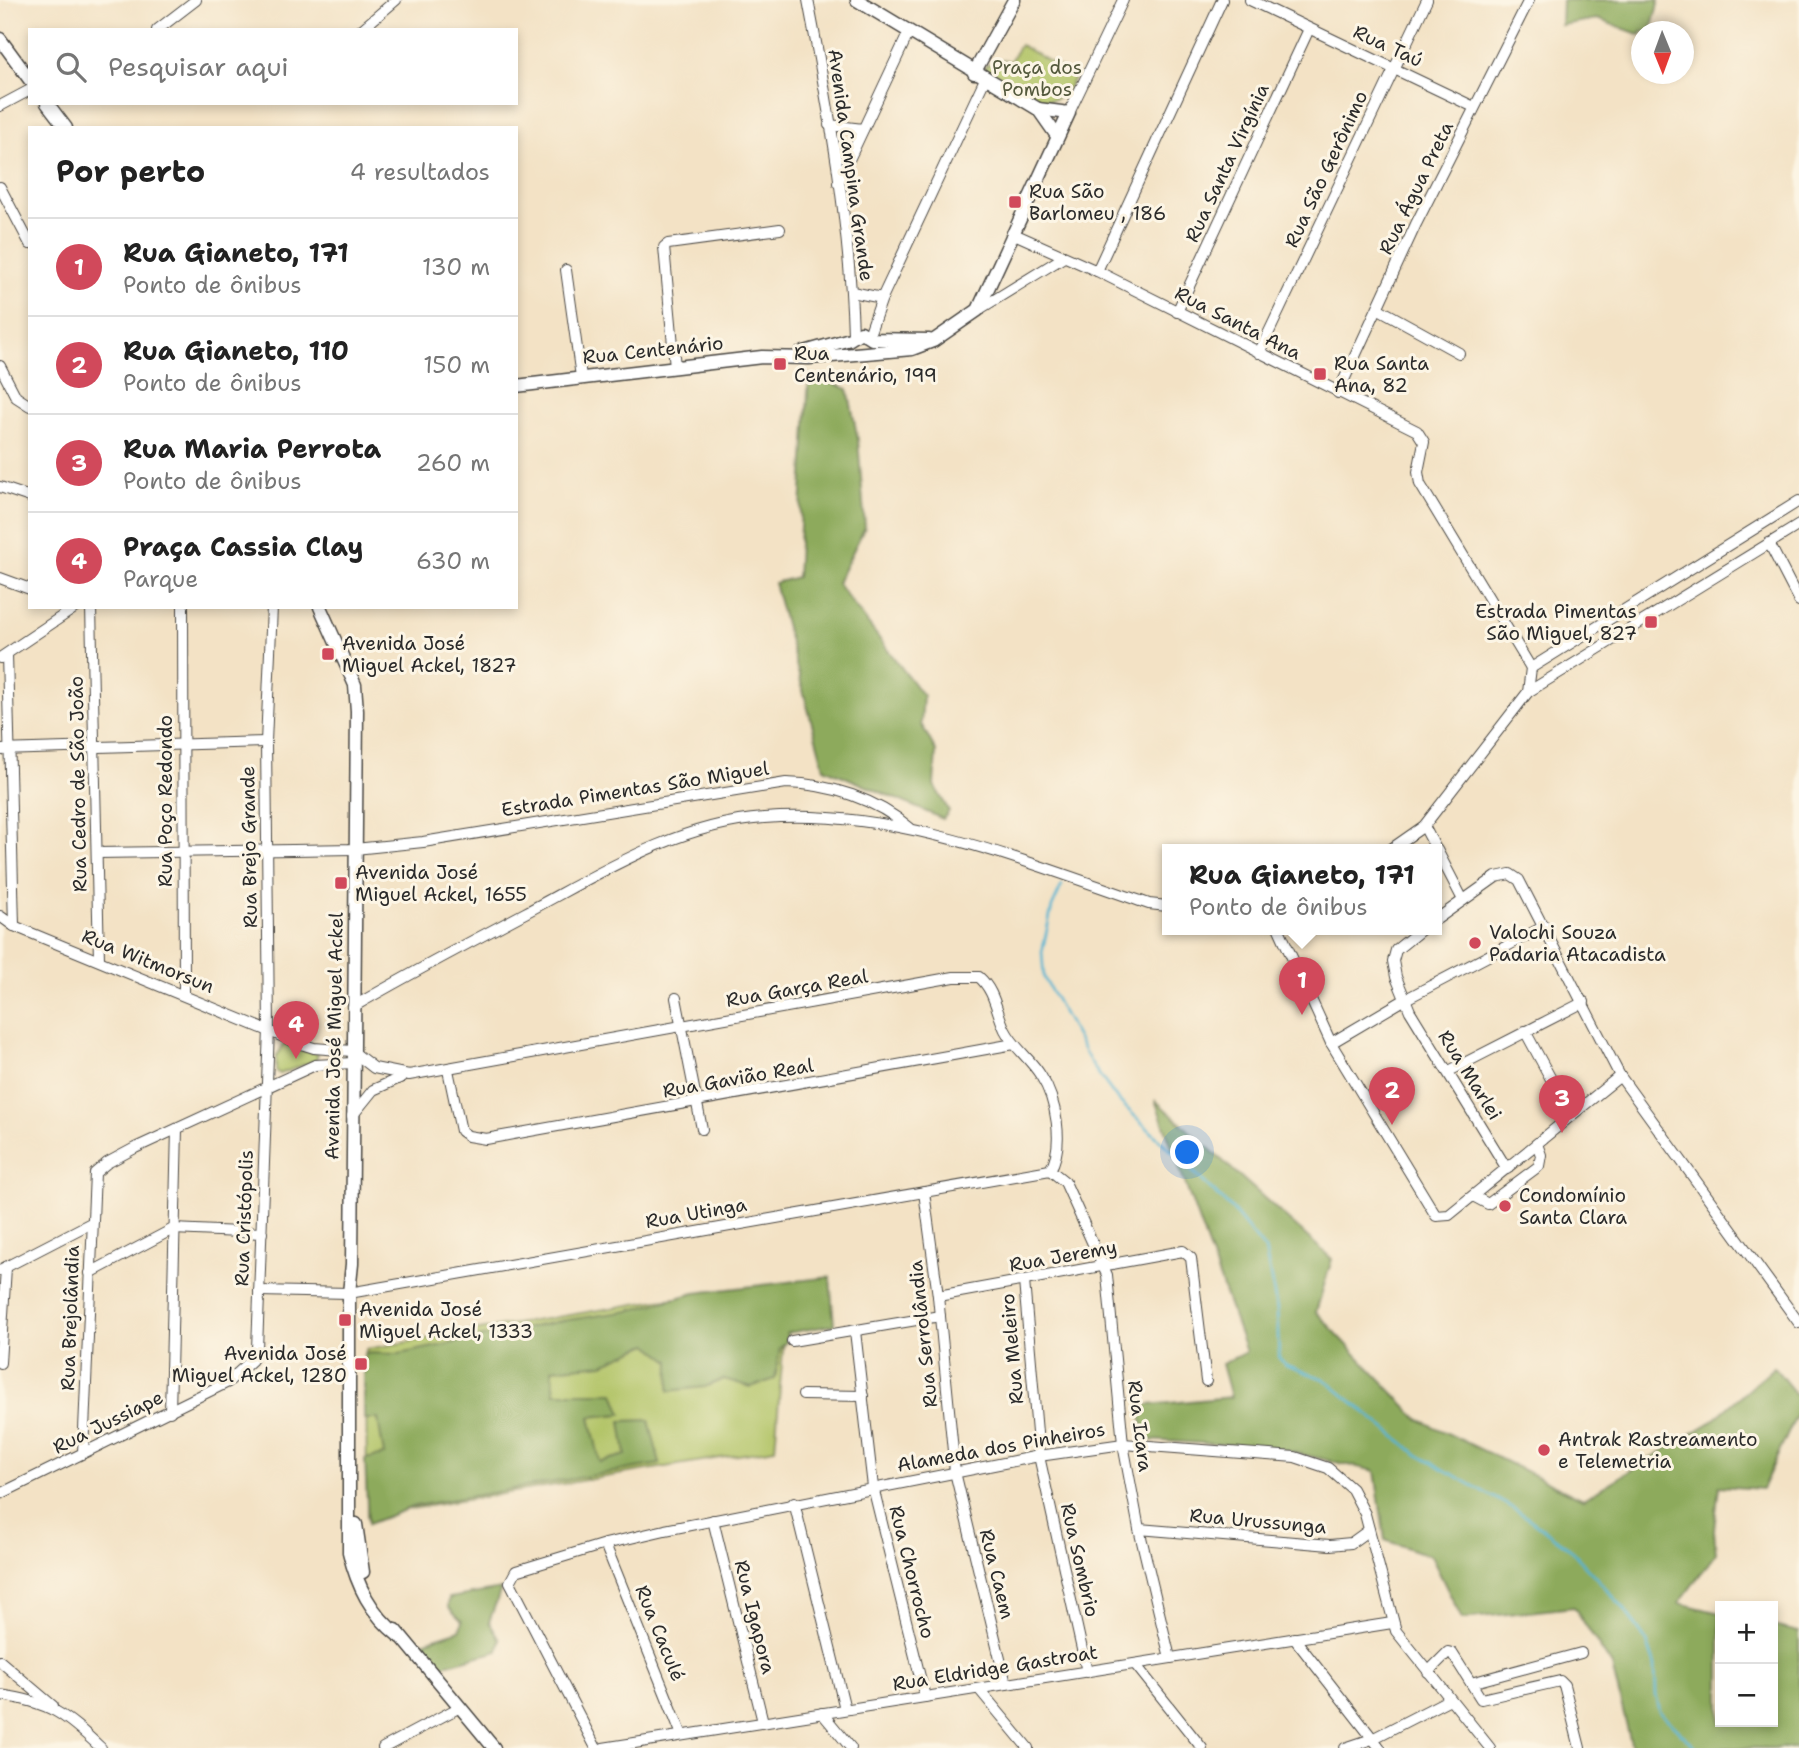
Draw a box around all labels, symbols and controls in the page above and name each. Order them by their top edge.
street label: Rua Taú [1349,19,1427,73]
north arrow [1631,21,1694,84]
search box [28,28,518,105]
street label: Avenida Campina Grande [822,47,880,283]
icon: search [52,48,90,86]
text: Pesquisar aqui [108,49,289,84]
park label: Praça dos Pombos [992,55,1082,102]
street label: Rua Santa Virgínia [1179,79,1275,246]
street label: Rua São Gerônimo [1279,87,1373,251]
street label: Rua Água Preta [1372,117,1459,259]
text: Por perto [56,151,205,192]
text: 4 resultados [350,157,490,187]
place label: Rua São Barlomeu , 186 [1029,179,1166,226]
marker: Rua São Barlomeu , 186 [1007,194,1023,210]
text: Rua Gianeto, 171 [123,235,349,270]
text: 1 [74,252,84,282]
text: 130 m [422,252,490,282]
text: Ponto de ônibus [123,270,302,300]
street label: Rua Santa Ana [1171,280,1306,366]
street label: Rua Centenário [581,330,725,370]
text: Rua Gianeto, 110 [123,333,349,368]
place label: Rua Centenário, 199 [794,341,937,388]
text: 2 [71,350,87,380]
text: 150 m [423,350,490,380]
place label: Rua Santa Ana, 82 [1334,351,1429,398]
marker: Rua Centenário, 199 [772,356,788,372]
marker: Rua Santa Ana, 82 [1312,366,1328,382]
text: Ponto de ônibus [123,368,302,398]
text: Rua Maria Perrota [123,431,381,466]
text: 3 [71,448,87,478]
text: 260 m [416,448,490,478]
text: Ponto de ônibus [123,466,302,496]
text: Praça Cassia Clay [123,529,364,564]
text: 4 [71,546,87,576]
text: 630 m [416,546,490,576]
text: Parque [123,564,198,594]
place label: Estrada Pimentas São Miguel, 827 [1475,599,1637,646]
marker: Estrada Pimentas São Miguel, 827 [1643,614,1659,630]
place label: Avenida José Miguel Ackel, 1827 [342,631,516,678]
marker: Avenida José Miguel Ackel, 1827 [320,646,336,662]
street label: Rua Cedro de São João [64,676,92,892]
street label: Rua Poço Redondo [153,715,178,887]
street label: Estrada Pimentas São Miguel [499,755,771,822]
street label: Rua Brejo Grande [235,766,263,928]
popup [1162,844,1442,935]
text: Rua Gianeto, 171 [1189,857,1415,892]
place label: Avenida José Miguel Ackel, 1655 [355,860,527,907]
marker: Avenida José Miguel Ackel, 1655 [333,875,349,891]
text: Ponto de ônibus [1189,892,1368,922]
street label: Avenida José Miguel Ackel [319,912,349,1160]
place label: Valochi Souza Padaria Atacadista [1489,920,1666,967]
street label: Rua Witmorsun [78,923,218,999]
marker: Valochi Souza Padaria Atacadista [1467,935,1483,951]
pin: 1 [1279,957,1325,1015]
street label: Rua Garça Real [724,963,870,1013]
pin: 4 [273,1001,319,1059]
street label: Rua Marlei [1433,1025,1507,1125]
street label: Rua Gavião Real [661,1052,816,1104]
pin: 2 [1369,1067,1415,1125]
pin: 3 [1539,1075,1585,1133]
your location [1170,1135,1204,1169]
street label: Rua Cristópolis [229,1149,259,1287]
place label: Condomínio Santa Clara [1519,1183,1627,1230]
street label: Rua Utinga [643,1192,749,1234]
marker: Condomínio Santa Clara [1497,1198,1513,1214]
street label: Rua Jeremy [1007,1234,1119,1278]
street label: Rua Brejolândia [55,1245,85,1391]
street label: Rua Serrolândia [903,1259,943,1409]
street label: Rua Meleiro [995,1293,1029,1405]
place label: Avenida José Miguel Ackel, 1333 [359,1297,533,1344]
marker: Avenida José Miguel Ackel, 1333 [337,1312,353,1328]
place label: Avenida José Miguel Ackel, 1280 [172,1341,347,1388]
marker: Avenida José Miguel Ackel, 1280 [353,1356,369,1372]
street label: Rua Icara [1122,1379,1158,1473]
street label: Rua Jussiape [49,1384,167,1460]
street label: Alameda dos Pinheiros [895,1416,1107,1478]
place label: Antrak Rastreamento e Telemetria [1558,1427,1758,1474]
marker: Antrak Rastreamento e Telemetria [1536,1442,1552,1458]
street label: Rua Sombrio [1055,1501,1105,1619]
street label: Rua Chorrocho [883,1503,941,1641]
street label: Rua Urussunga [1189,1503,1328,1539]
street label: Rua Caem [974,1526,1020,1622]
street label: Rua Igapora [729,1558,781,1677]
street label: Rua Caculé [629,1581,691,1685]
map controls [1715,1601,1778,1727]
button: + [1715,1601,1778,1664]
street label: Rua Eldridge Gastroat [891,1639,1099,1697]
button: − [1715,1664,1778,1727]

